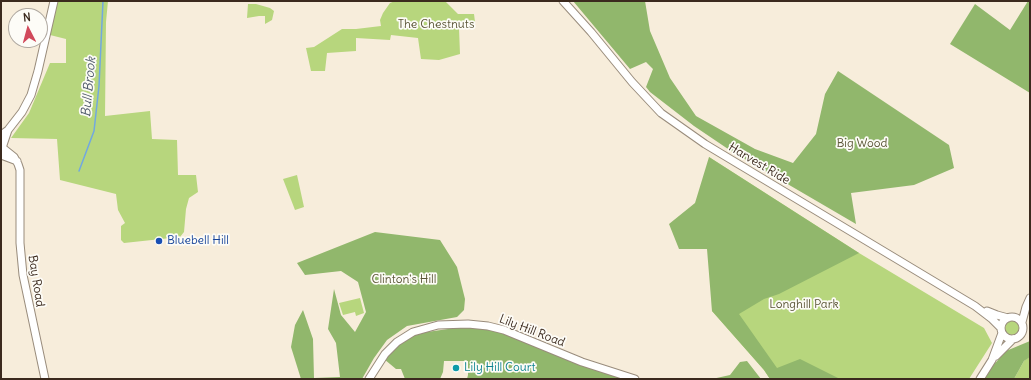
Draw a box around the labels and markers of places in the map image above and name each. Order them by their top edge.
place label: Bluebell Hill [167,234,229,248]
marker: Bluebell Hill [154,236,164,246]
place label: Lily Hill Court [464,361,536,375]
marker: Lily Hill Court [451,363,461,373]

